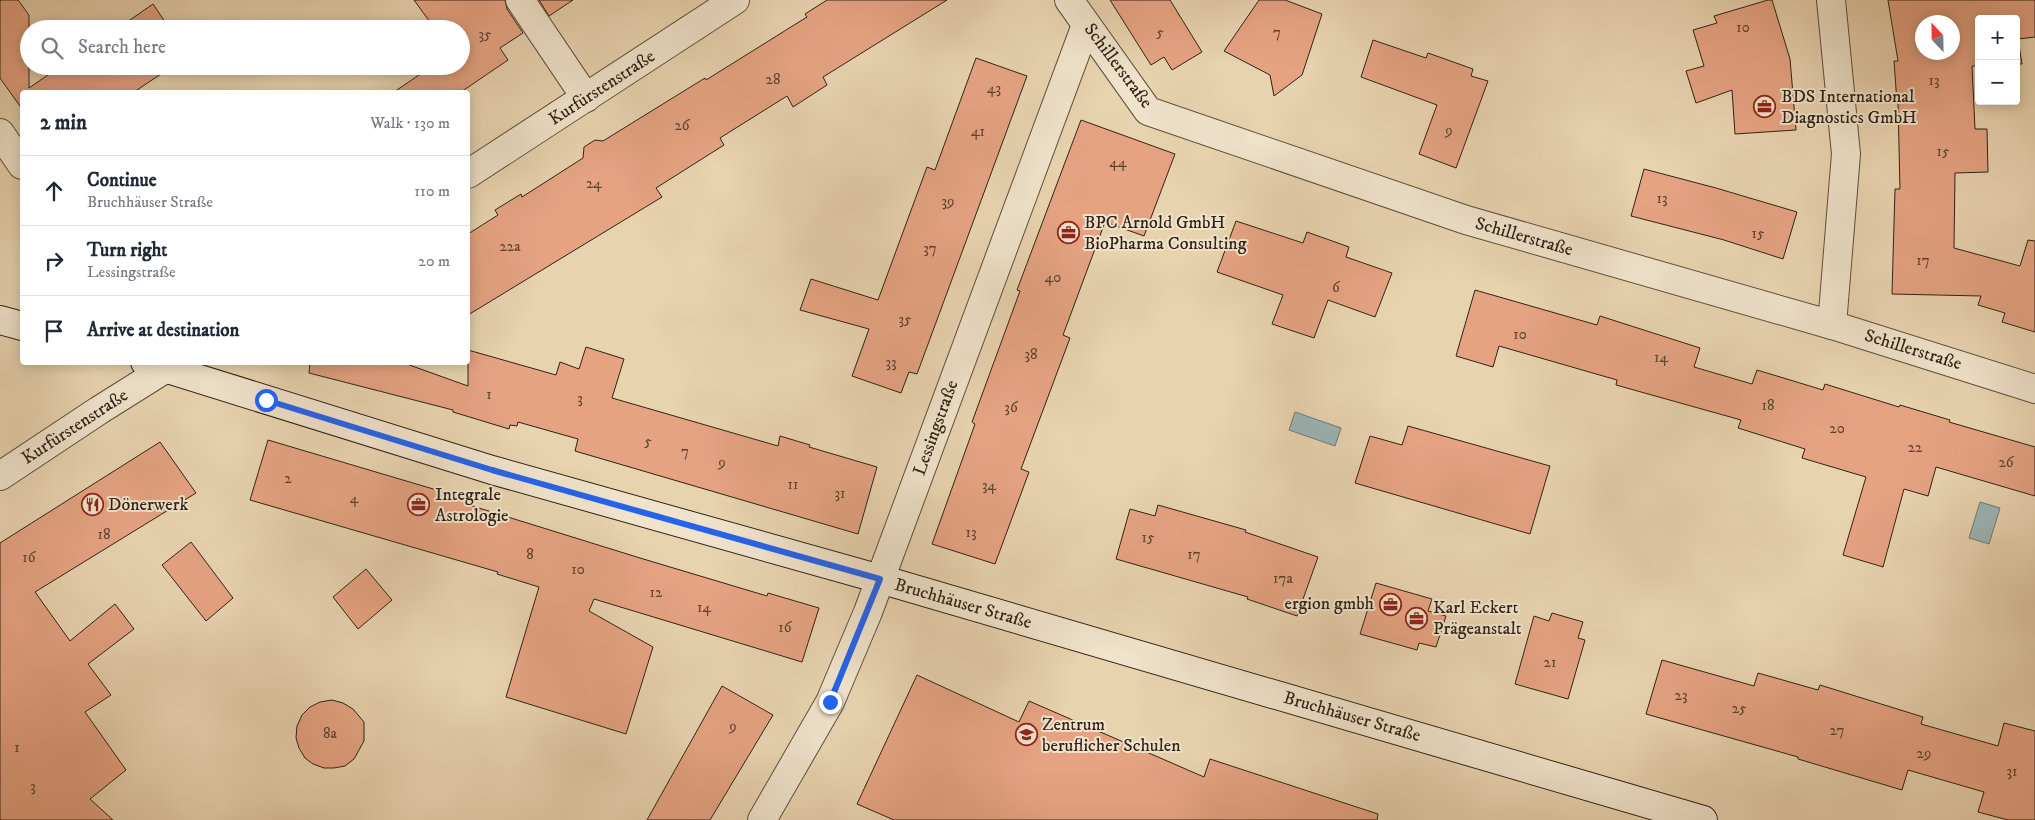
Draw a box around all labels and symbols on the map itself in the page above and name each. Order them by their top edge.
north arrow [1915,15,1960,60]
house number: 10 [1736,18,1750,37]
street label: Schillerstraße [1079,19,1157,113]
house number: 5 [1156,23,1164,42]
house number: 7 [1273,23,1281,42]
house number: 35 [478,25,492,44]
street label: Kurfürstenstraße [545,46,659,130]
house number: 28 [766,70,780,89]
house number: 13 [1928,71,1940,90]
house number: 43 [987,79,1001,98]
place label: BDS International Diagnostics GmbH [1781,86,1917,129]
office icon: BDS International Diagnostics GmbH [1753,95,1777,119]
house number: 26 [674,116,691,135]
house number: 9 [1444,121,1453,140]
house number: 41 [971,122,985,141]
house number: 15 [1937,142,1950,161]
house number: 44 [1109,153,1127,172]
house number: 24 [586,174,602,193]
house number: 13 [1656,189,1668,208]
house number: 39 [941,192,955,211]
place label: BPC Arnold GmbH BioPharma Consulting [1084,212,1247,255]
street label: Schillerstraße [1473,213,1575,261]
office icon: BPC Arnold GmbH BioPharma Consulting [1056,221,1080,245]
house number: 15 [1752,224,1765,243]
house number: 22a [499,237,521,256]
house number: 37 [923,239,937,258]
house number: 17 [1916,251,1930,270]
house number: 40 [1045,268,1061,287]
house number: 6 [1332,278,1341,297]
house number: 35 [898,310,912,329]
house number: 10 [1513,325,1527,344]
street label: Schillerstraße [1862,325,1964,375]
house number: 38 [1024,345,1038,364]
house number: 14 [1654,348,1668,367]
house number: 33 [885,353,897,372]
street label: Lessingstraße [909,377,963,479]
street label: Kurfürstenstraße [18,385,132,469]
house number: 1 [486,385,492,404]
route start [255,389,278,412]
house number: 3 [577,389,583,408]
house number: 18 [1761,396,1775,415]
house number: 36 [1004,398,1019,417]
house number: 20 [1829,419,1845,438]
house number: 5 [644,432,652,451]
house number: 22 [1908,438,1923,457]
house number: 7 [681,442,689,461]
house number: 9 [717,453,726,472]
house number: 26 [1998,453,2015,472]
house number: 2 [284,469,292,488]
house number: 11 [787,475,799,494]
house number: 34 [982,476,996,495]
place label: Integrale Astrologie [435,484,509,527]
house number: 31 [834,484,846,503]
house number: 4 [350,489,359,508]
restaurant icon: Dönerwerk [80,493,104,517]
office icon: Integrale Astrologie [407,493,431,517]
place label: Dönerwerk [108,494,188,516]
house number: 13 [965,523,977,542]
house number: 18 [97,525,111,544]
house number: 15 [1142,528,1155,547]
house number: 8 [526,545,534,564]
house number: 17 [1187,545,1201,564]
house number: 16 [22,548,37,567]
house number: 10 [571,560,585,579]
house number: 17a [1273,569,1294,588]
street label: Bruchhäuser Straße [892,574,1034,634]
house number: 12 [650,583,663,602]
office icon: ergion gmbh [1378,592,1402,616]
place label: ergion gmbh [1284,593,1375,615]
place label: Karl Eckert Prägeanstalt [1433,597,1522,640]
house number: 14 [697,598,711,617]
office icon: Karl Eckert Prägeanstalt [1405,606,1429,630]
house number: 16 [778,618,793,637]
house number: 21 [1544,653,1556,672]
house number: 23 [1675,686,1687,705]
street label: Bruchhäuser Straße [1281,687,1423,747]
route end [819,691,842,714]
house number: 25 [1732,699,1747,718]
place label: Zentrum beruflicher Schulen [1042,714,1181,757]
house number: 9 [728,717,737,736]
house number: 27 [1830,721,1845,740]
school or university icon: Zentrum beruflicher Schulen [1014,723,1038,747]
house number: 8a [323,724,338,743]
house number: 1 [14,738,20,757]
house number: 29 [1917,744,1931,763]
house number: 31 [2006,762,2018,781]
house number: 3 [30,777,36,796]

